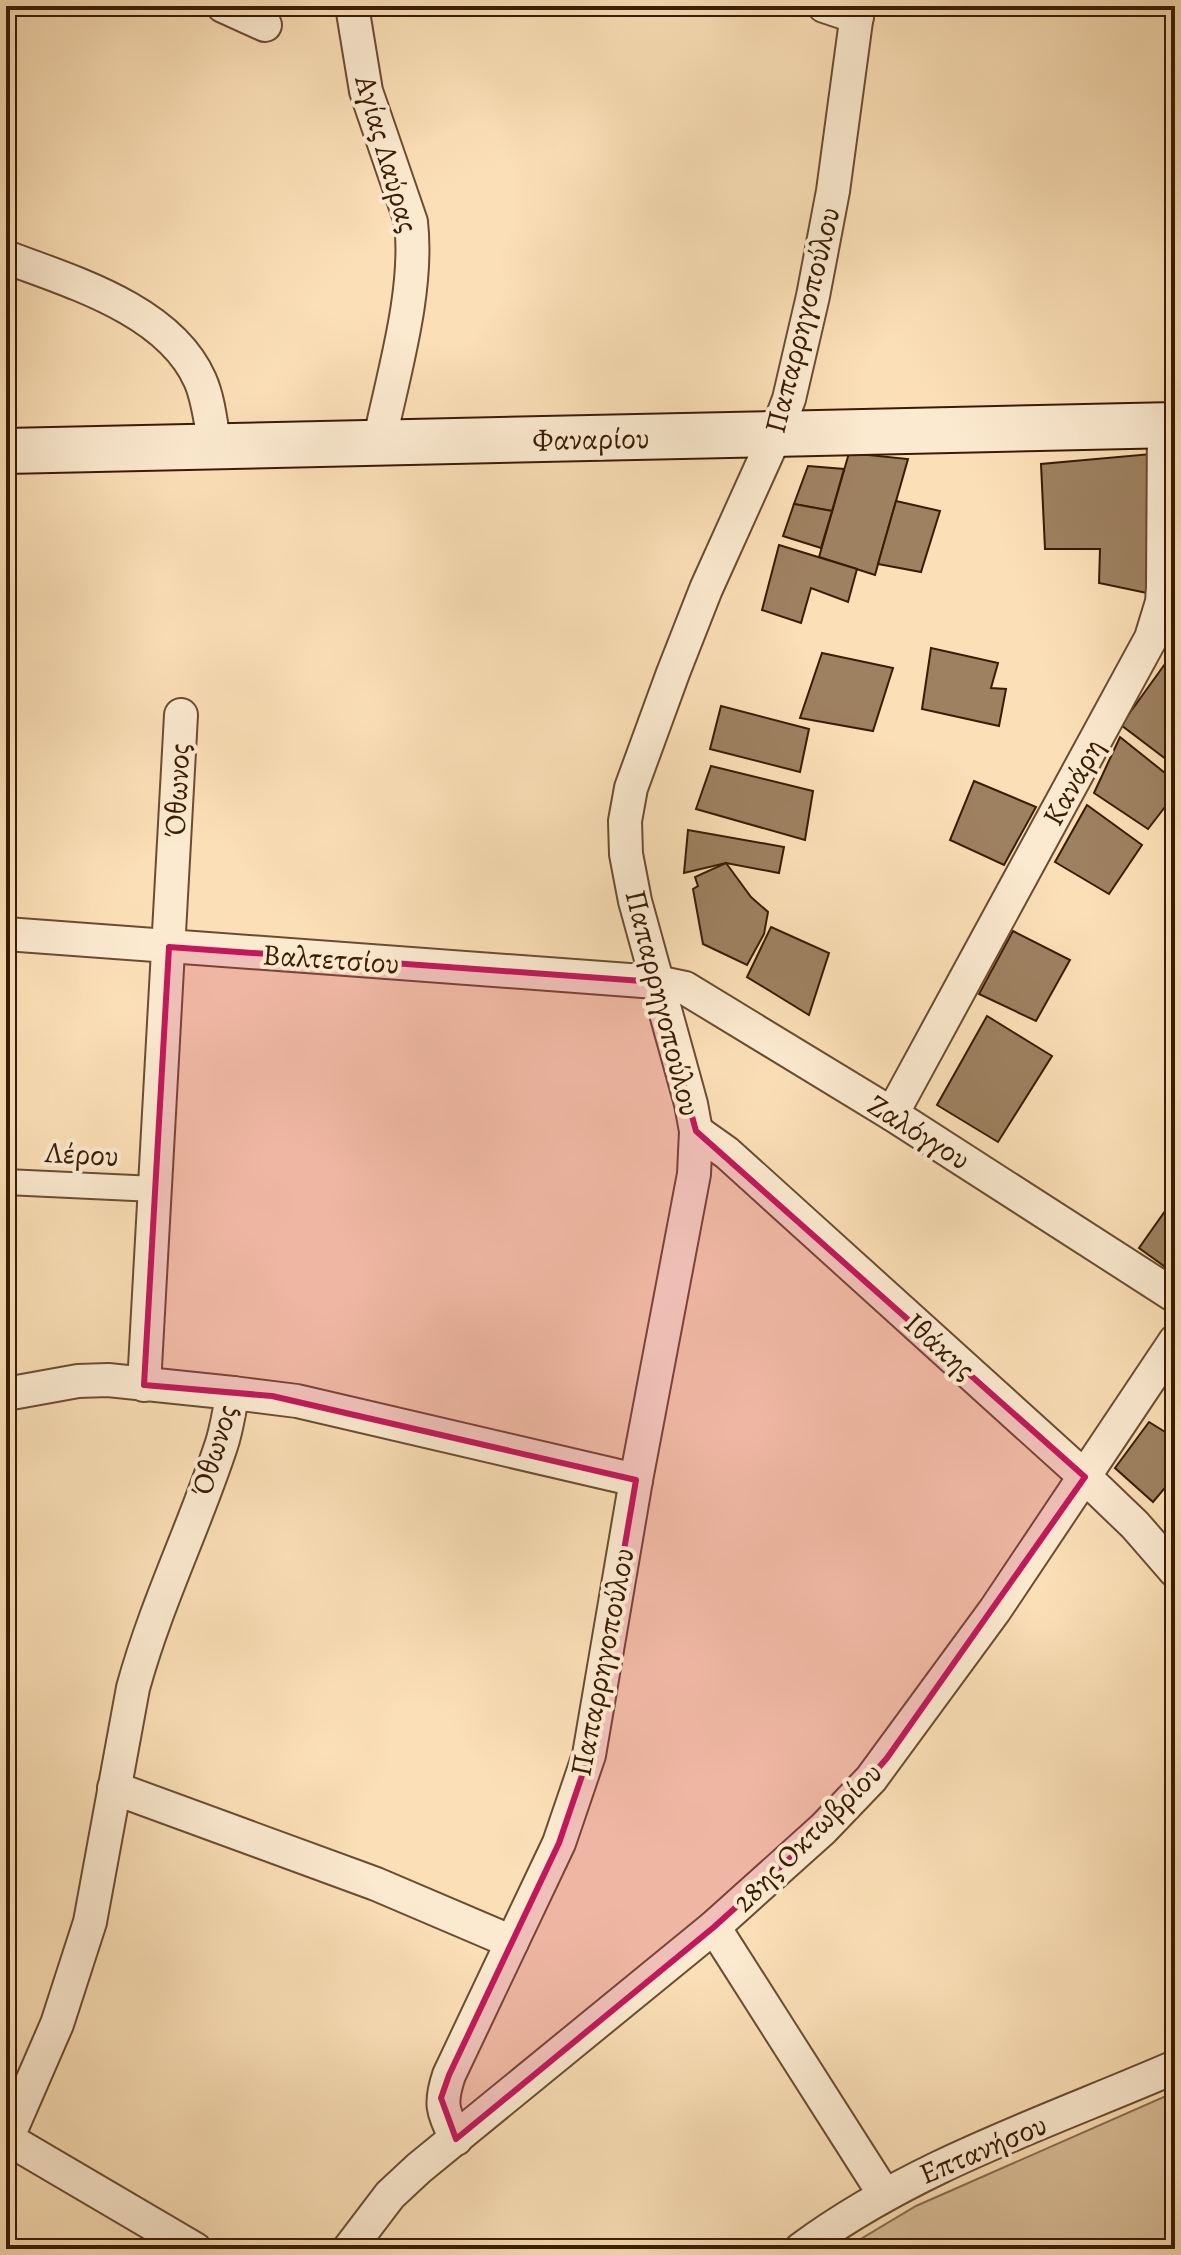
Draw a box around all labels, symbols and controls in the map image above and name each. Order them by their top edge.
street label: Αγίας Λαύρας [345,70,429,237]
street label: Παπαρρηγοπούλου [755,203,849,437]
street label: Φαναρίου [532,418,650,460]
street label: Κανάρη [1033,731,1113,833]
street label: Όθωνος [155,742,199,839]
street label: Παπαρρηγοπούλου [616,886,710,1120]
street label: Βαλτετσίου [261,934,401,984]
street label: Ζαλόγγου [860,1085,978,1179]
street label: Λέρου [43,1132,120,1176]
street label: Ιθάκης [896,1303,984,1389]
street label: Όθωνος [181,1400,247,1501]
street label: Παπαρρηγοπούλου [560,1545,644,1779]
street label: 28ης Οκτωβρίου [723,1753,891,1921]
street label: Επτανήσου [913,2104,1053,2194]

